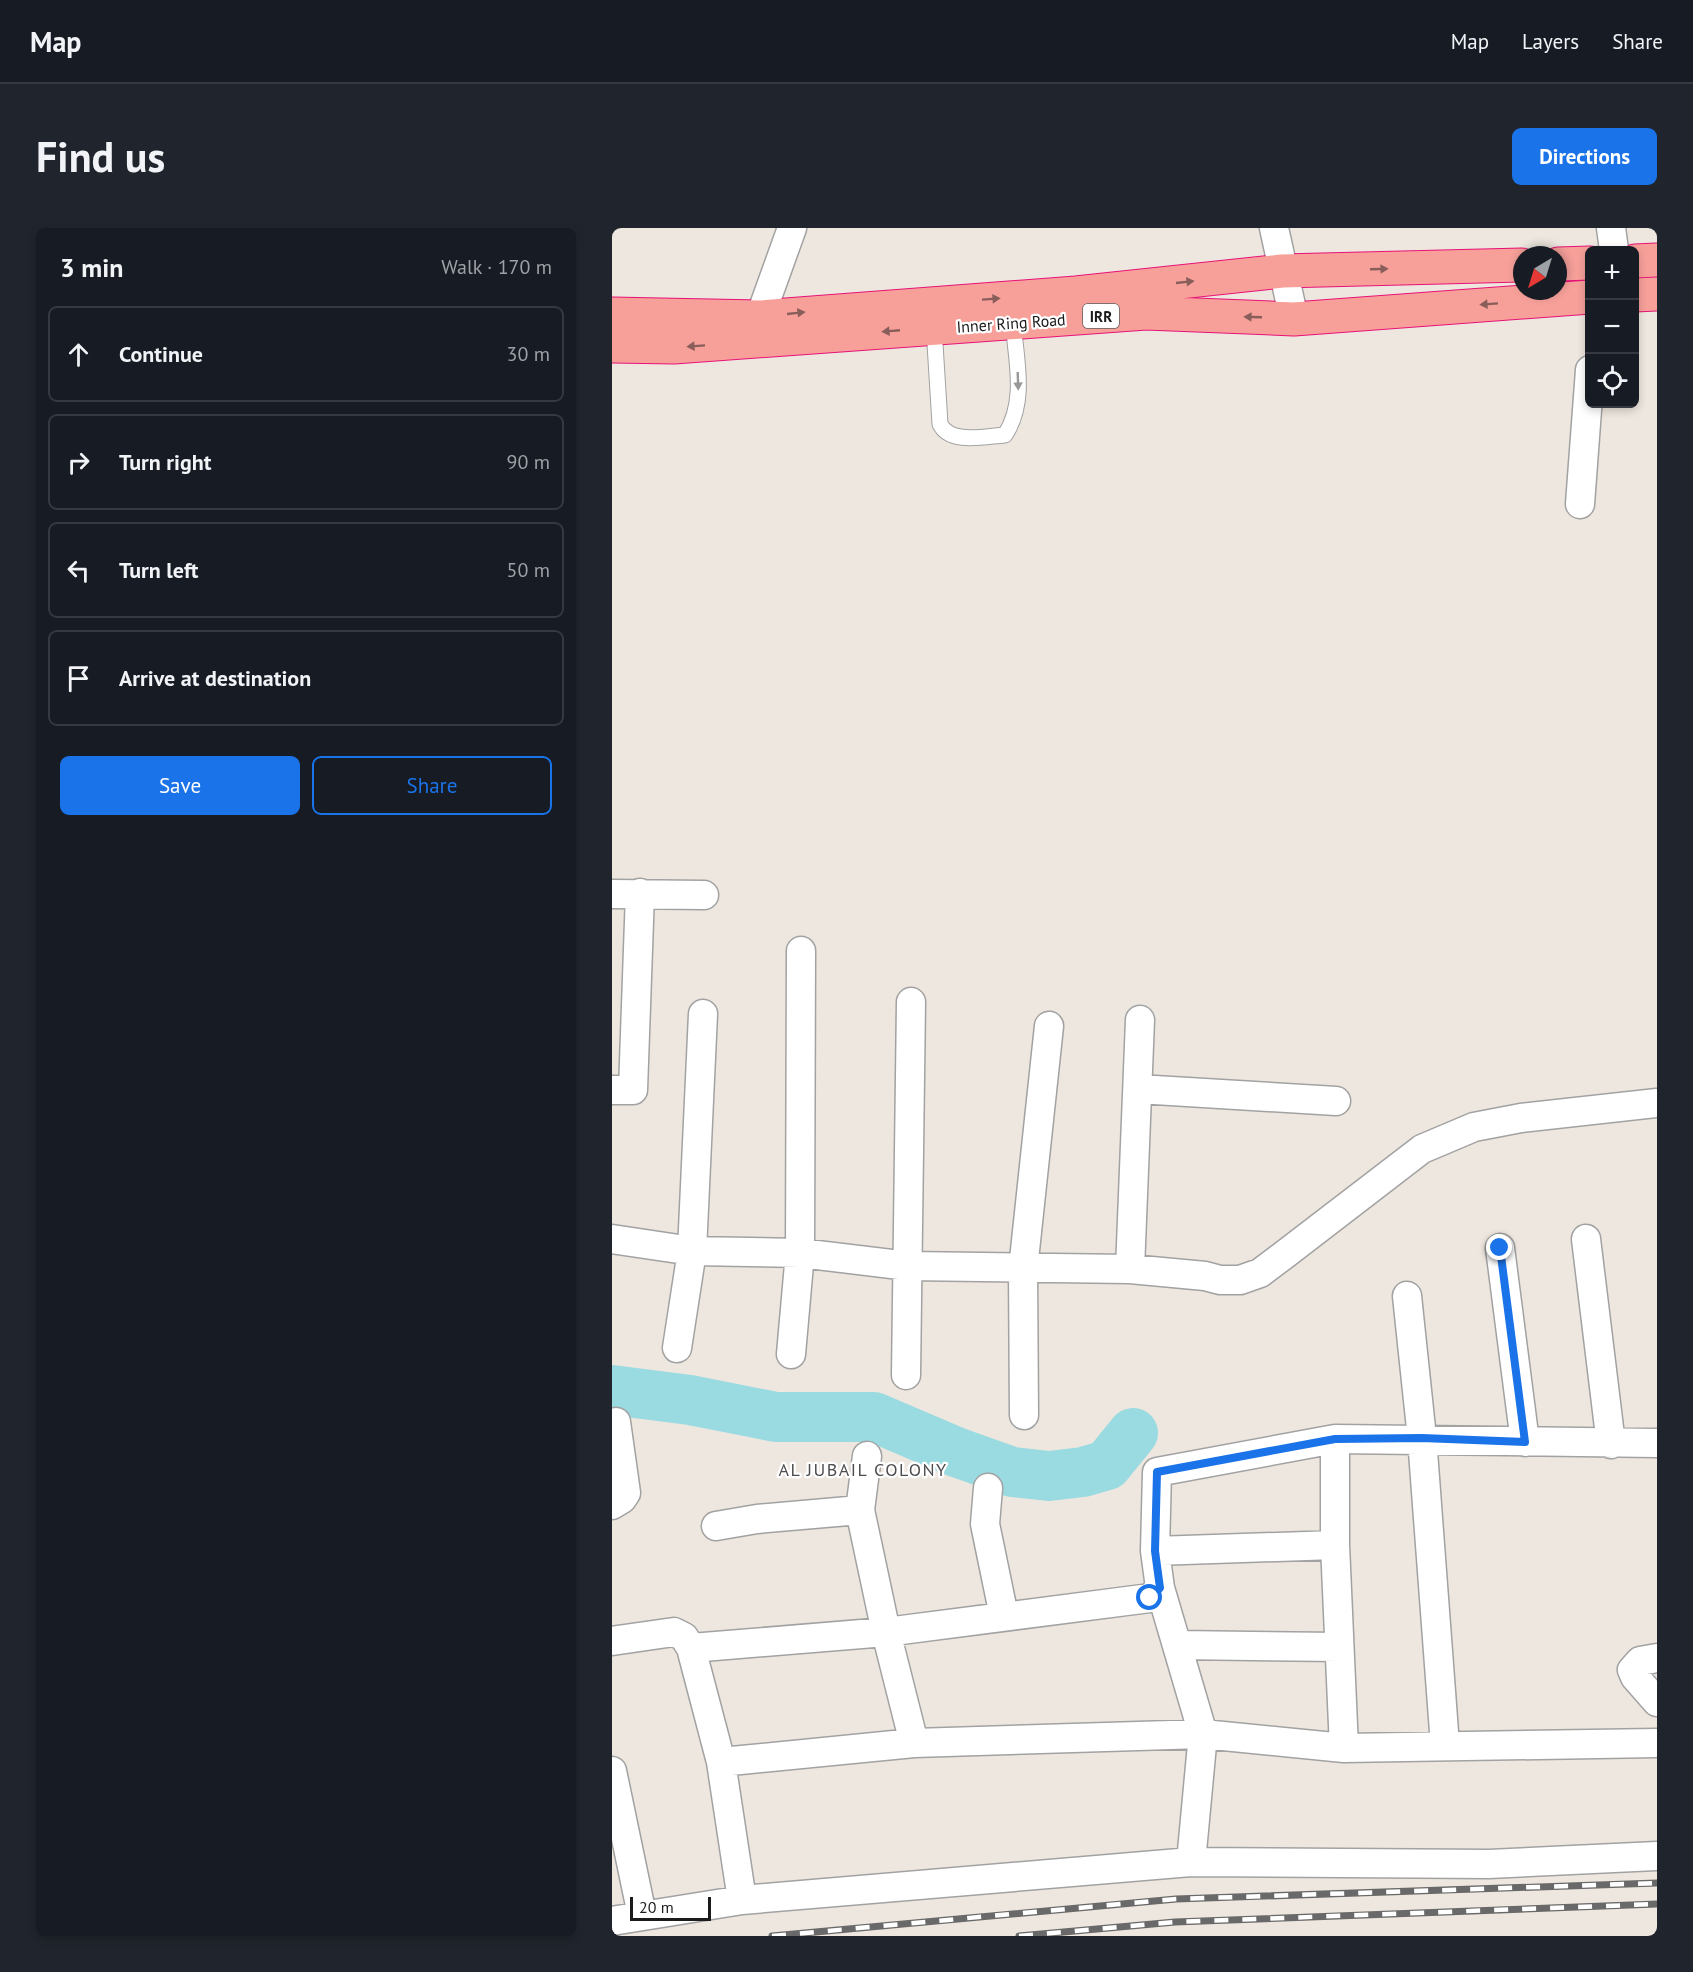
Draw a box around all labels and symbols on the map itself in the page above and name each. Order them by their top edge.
north arrow [1513,246,1567,300]
one-way arrow [1370,264,1389,274]
one-way arrow [1176,277,1195,287]
one-way arrow [981,294,1000,304]
one-way arrow [1480,299,1499,308]
road number: IRR [1083,304,1119,328]
one-way arrow [787,308,806,318]
street label: Inner Ring Road [956,309,1066,337]
one-way arrow [1243,313,1262,322]
one-way arrow [881,327,900,336]
one-way arrow [686,341,705,350]
one-way arrow [1014,371,1023,390]
route end [1486,1234,1512,1260]
district label: AL JUBAIL COLONY [778,1458,948,1481]
route start [1136,1584,1162,1610]
scale bar [630,1894,711,1922]

